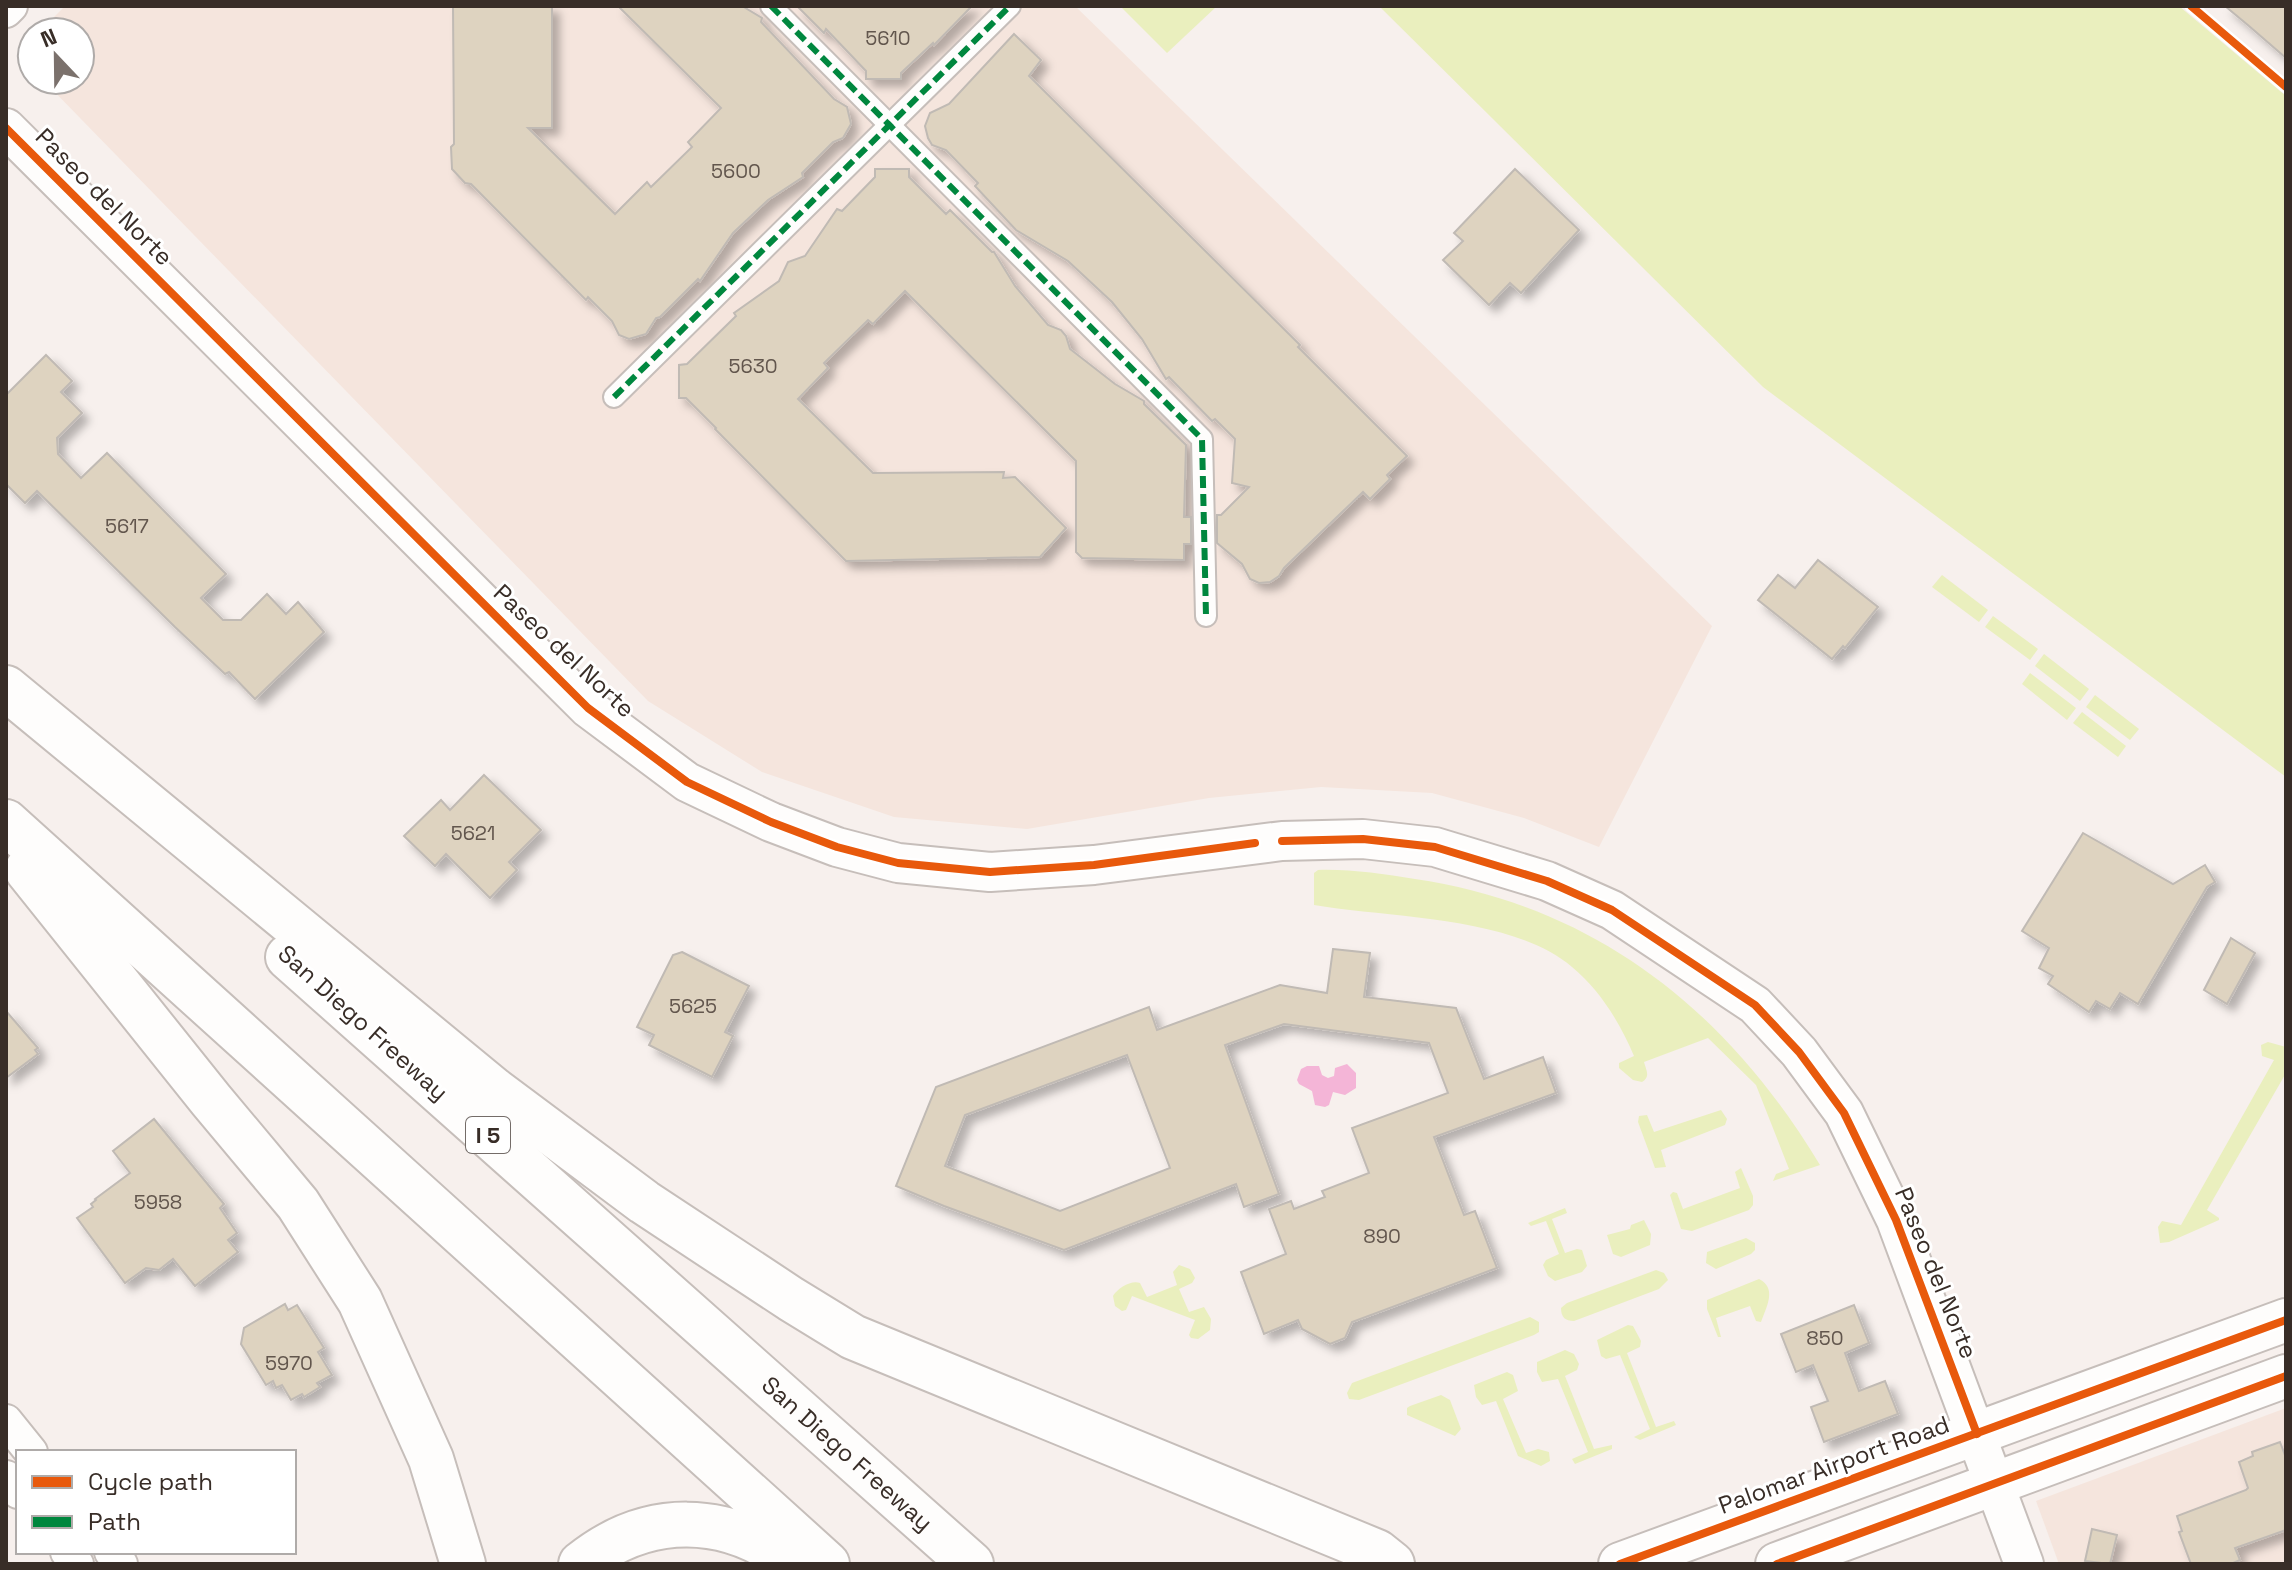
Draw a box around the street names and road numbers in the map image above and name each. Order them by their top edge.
street label: Paseo del Norte [29,121,180,272]
street label: Paseo del Norte [487,577,641,724]
street label: San Diego Freeway [272,938,455,1107]
road number: I 5 [466,1117,510,1153]
street label: Paseo del Norte [1888,1183,1985,1363]
street label: San Diego Freeway [755,1369,940,1538]
street label: Palomar Airport Road [1714,1408,1954,1521]

